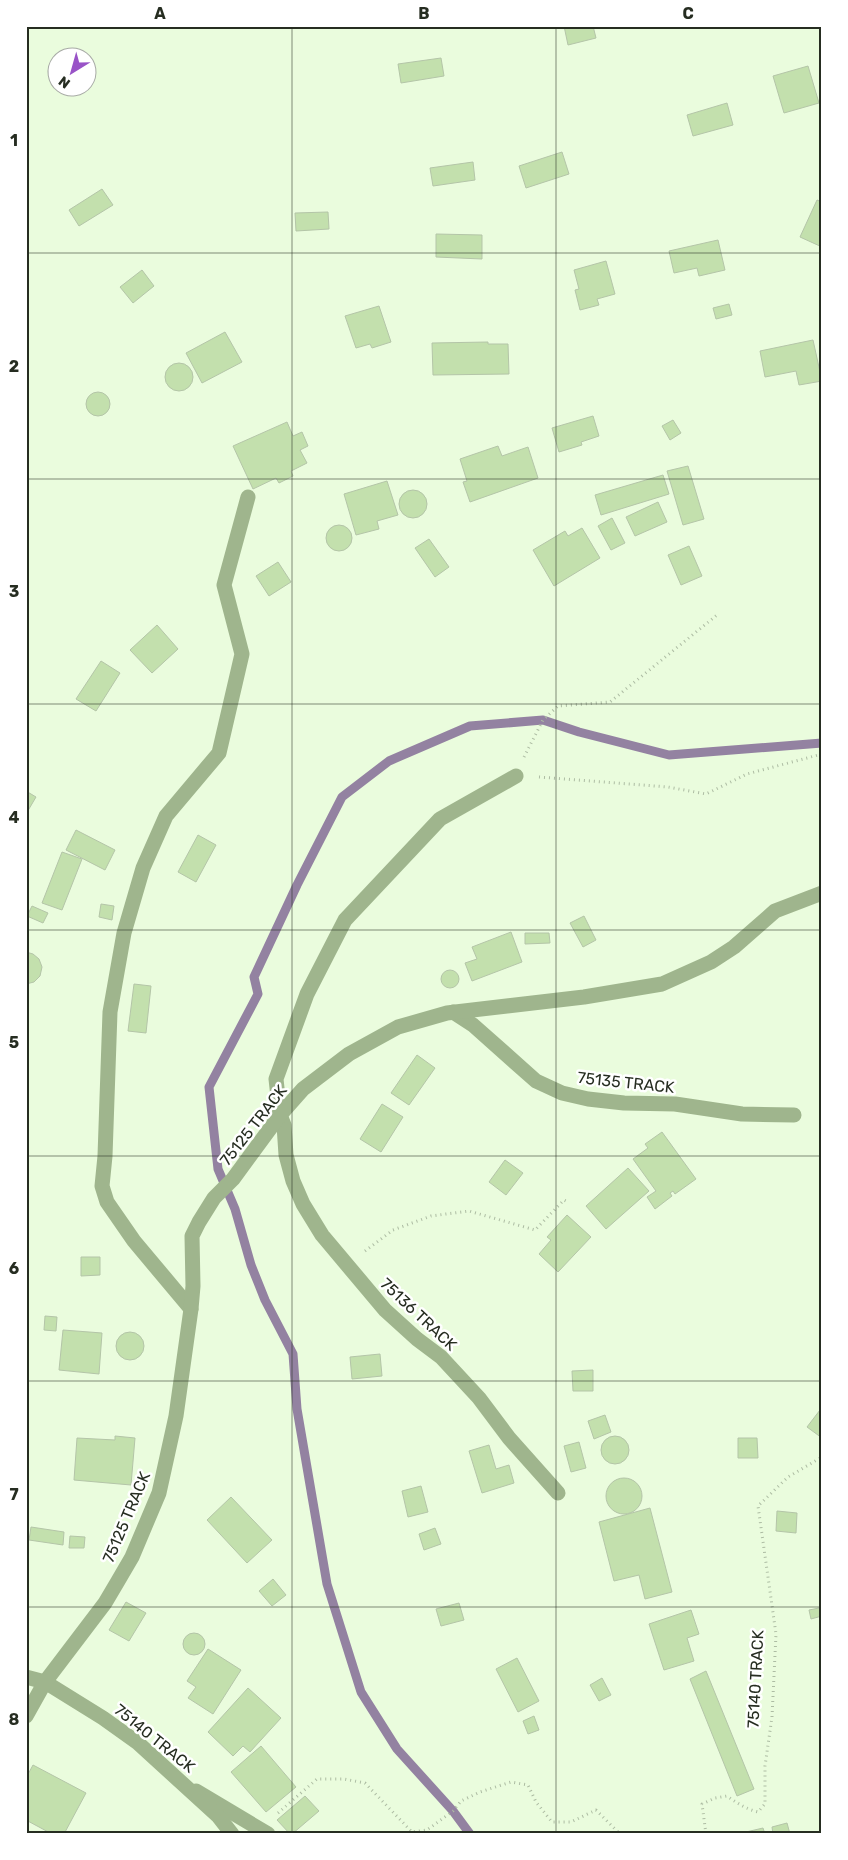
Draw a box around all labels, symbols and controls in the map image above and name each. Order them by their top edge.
text: A [154,4,166,23]
text: B [418,4,430,23]
text: C [682,4,694,23]
north arrow [48,48,98,98]
text: N [55,72,74,92]
text: 1 [10,131,18,150]
text: 2 [9,357,19,376]
text: 3 [9,582,19,601]
text: 4 [9,808,20,827]
text: 5 [9,1033,19,1052]
street label: 75135 TRACK [576,1068,676,1097]
street label: 75125 TRACK [216,1081,291,1169]
text: 6 [9,1259,19,1278]
street label: 75136 TRACK [376,1274,461,1355]
street label: 75125 TRACK [99,1468,154,1566]
text: 7 [9,1485,19,1504]
street label: 75140 TRACK [743,1629,768,1729]
street label: 75140 TRACK [110,1700,199,1777]
text: 8 [9,1710,20,1729]

